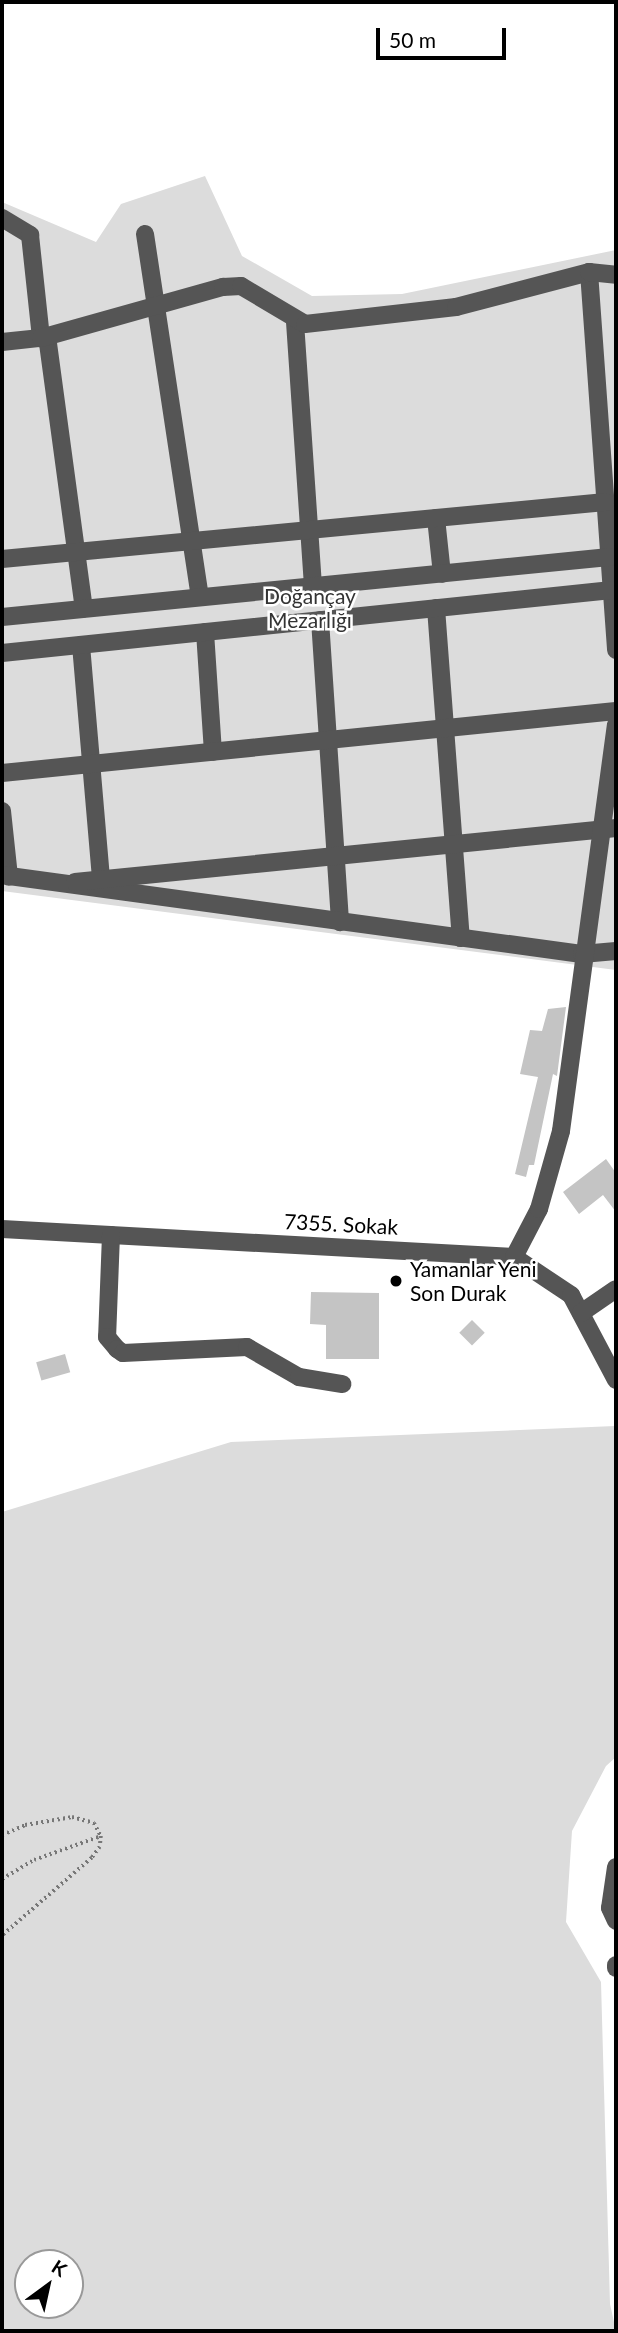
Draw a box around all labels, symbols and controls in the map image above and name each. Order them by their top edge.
scale bar [380,14,510,58]
text: 50 m [389,27,436,52]
park label: Doğançay Mezarlığı [264,583,356,633]
street label: 7355. Sokak [283,1208,399,1240]
place label: Yamanlar Yeni Son Durak [410,1256,538,1306]
marker: Yamanlar Yeni Son Durak [388,1273,404,1289]
north arrow [14,2249,84,2319]
text: K [48,2254,71,2281]

